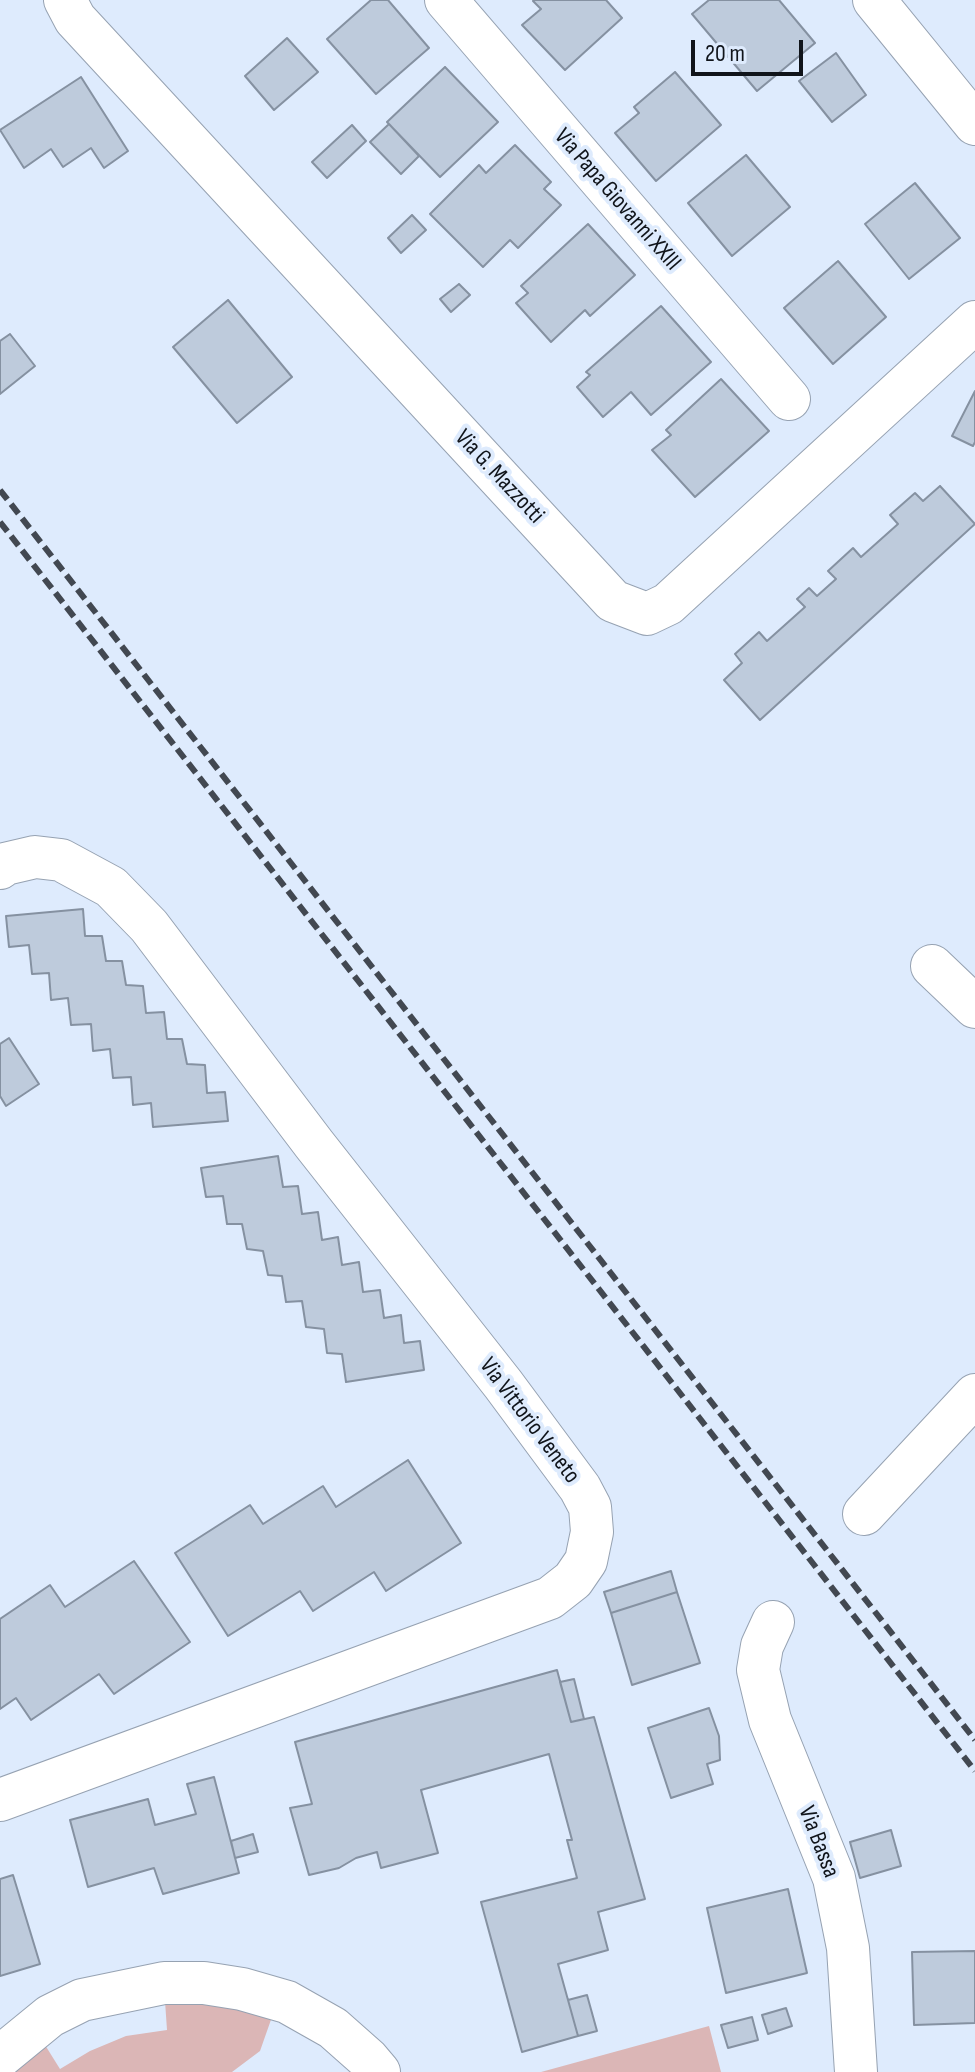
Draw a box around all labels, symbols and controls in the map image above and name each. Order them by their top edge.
scale bar [695,24,807,74]
text: 20 m [705,39,745,68]
street label: Via Papa Giovanni XXIII [548,123,686,277]
street label: Via G. Mazzotti [448,424,550,530]
street label: Via Vittorio Veneto [472,1353,586,1489]
street label: Via Bassa [791,1802,845,1882]

